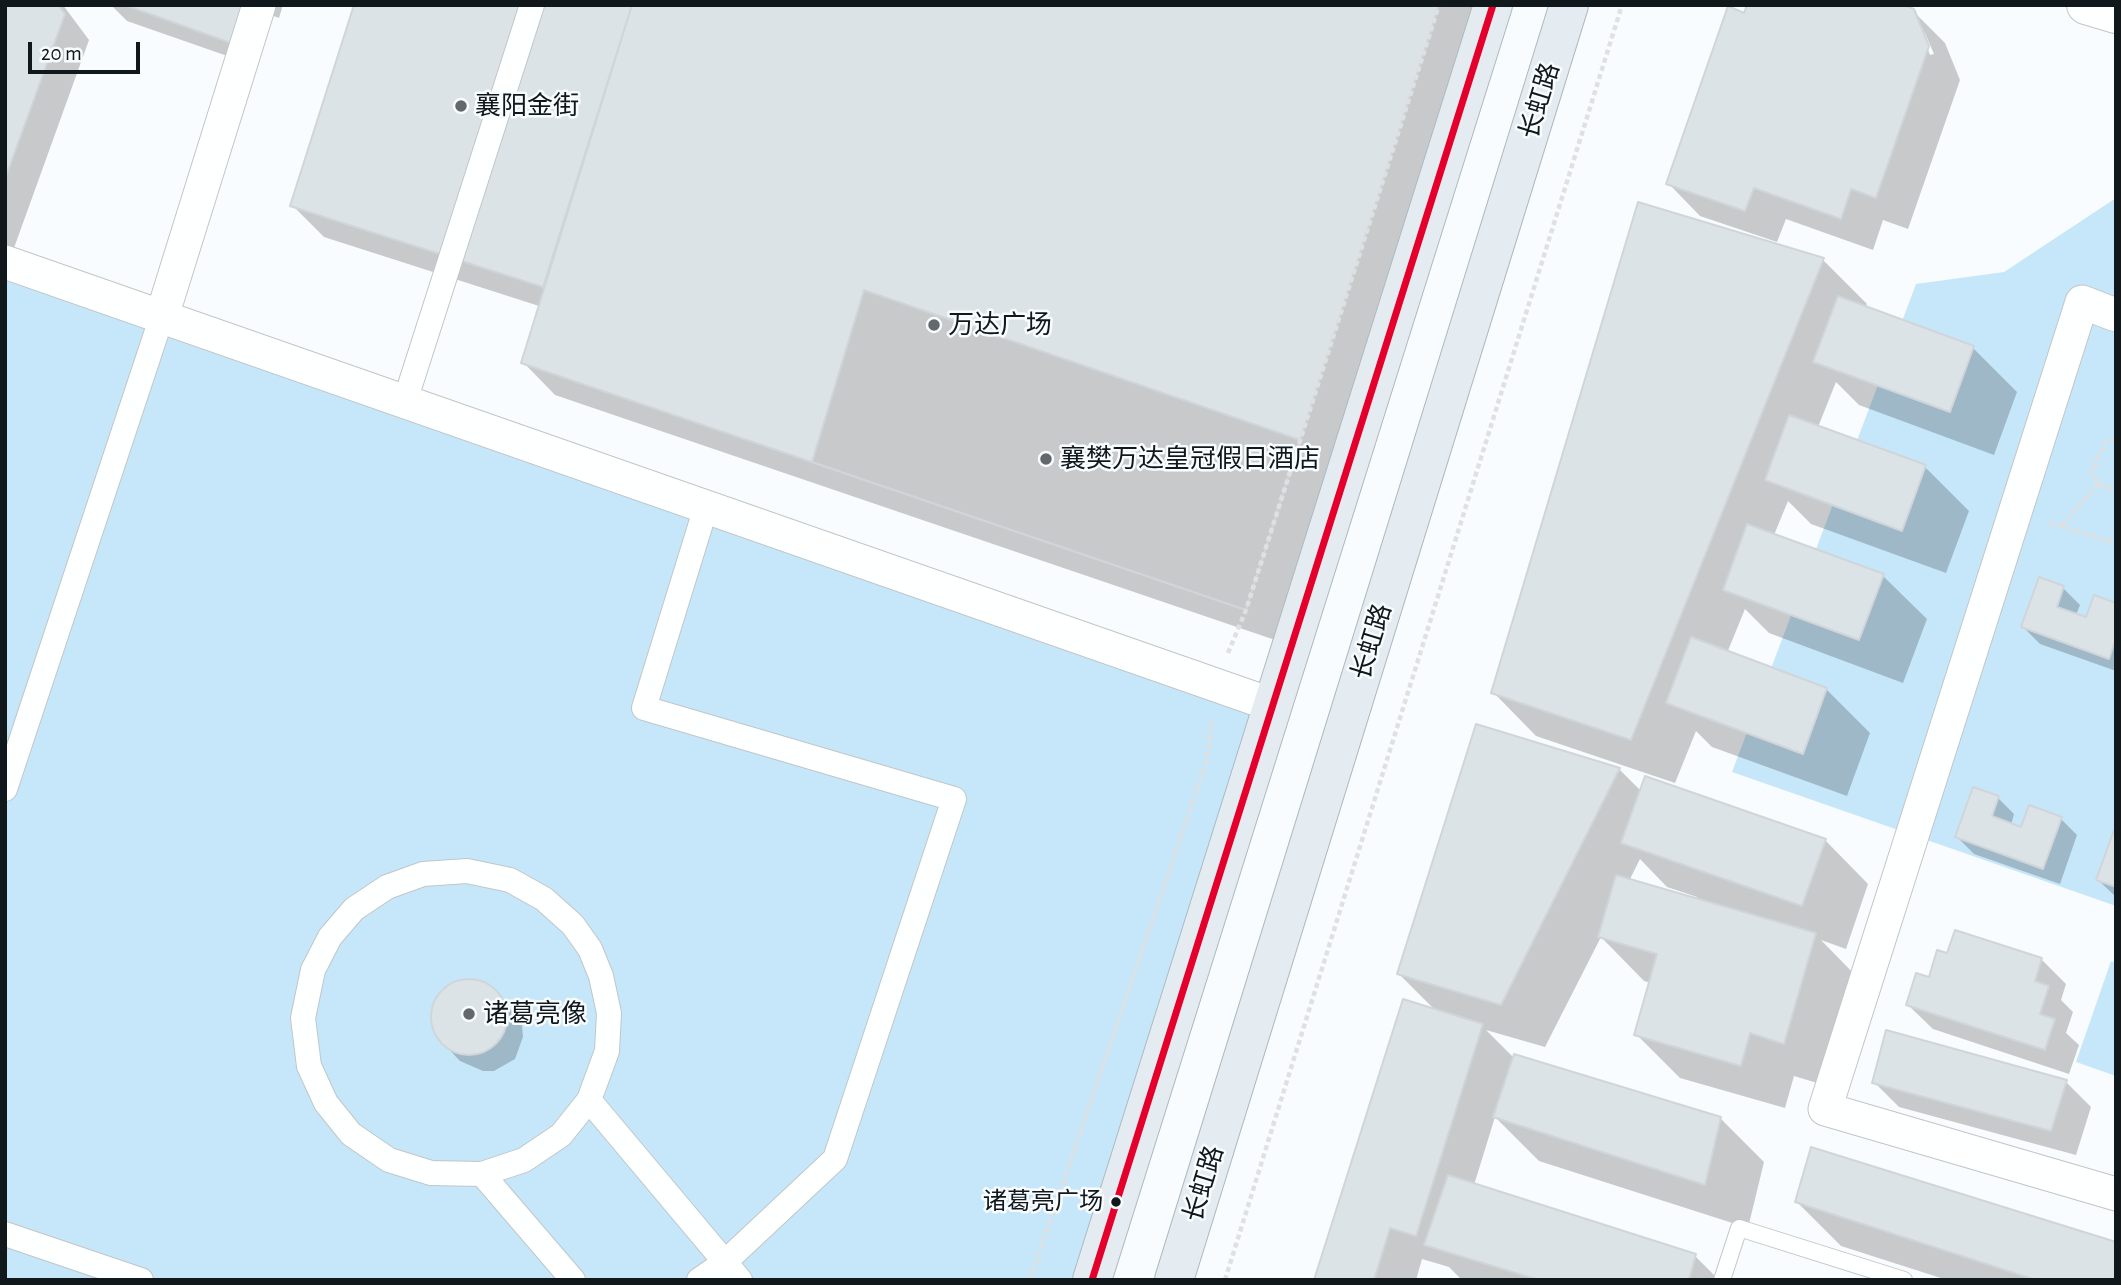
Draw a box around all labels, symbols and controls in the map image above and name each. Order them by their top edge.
scale bar [32,28,144,72]
text: 20 m [41,43,82,64]
street label: 长虹路 [1514,59,1566,143]
place label: 襄阳金街 [475,90,579,122]
marker: 襄阳金街 [453,98,469,114]
place label: 万达广场 [948,309,1052,341]
marker: 万达广场 [926,317,942,333]
place label: 襄樊万达皇冠假日酒店 [1060,443,1320,475]
marker: 襄樊万达皇冠假日酒店 [1038,451,1054,467]
street label: 长虹路 [1346,600,1398,684]
place label: 诸葛亮像 [483,998,587,1030]
marker: 诸葛亮像 [461,1006,477,1022]
street label: 长虹路 [1178,1142,1230,1226]
place label: 诸葛亮广场 [983,1188,1103,1216]
marker: 诸葛亮广场 [1109,1195,1123,1209]

